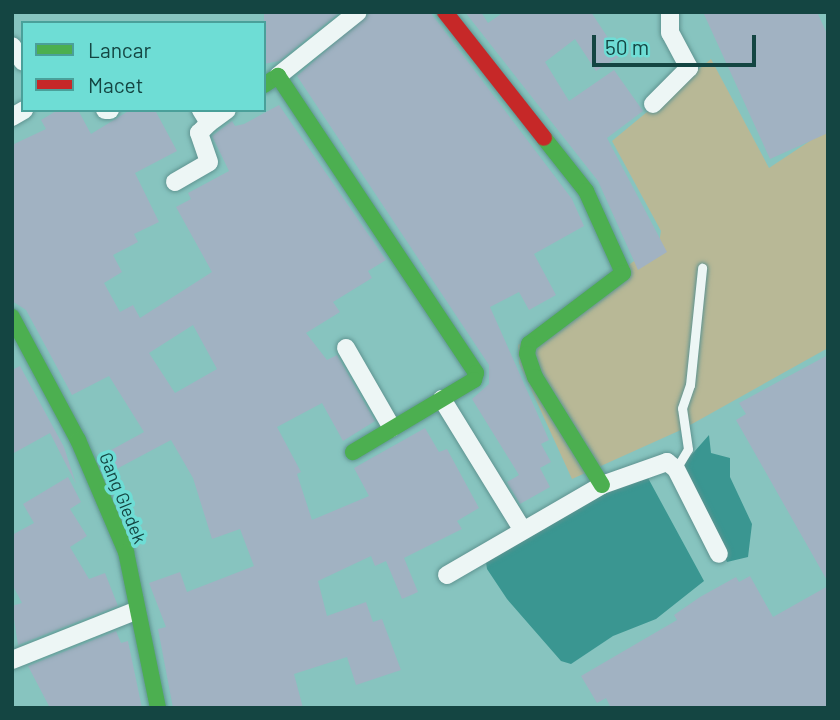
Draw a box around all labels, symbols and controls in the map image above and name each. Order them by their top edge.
legend [21,21,266,112]
scale bar [595,21,760,65]
text: 50 m [605,34,649,59]
text: Lancar [88,37,151,62]
text: Macet [88,72,143,97]
street label: Gang Gledek [95,449,151,547]

